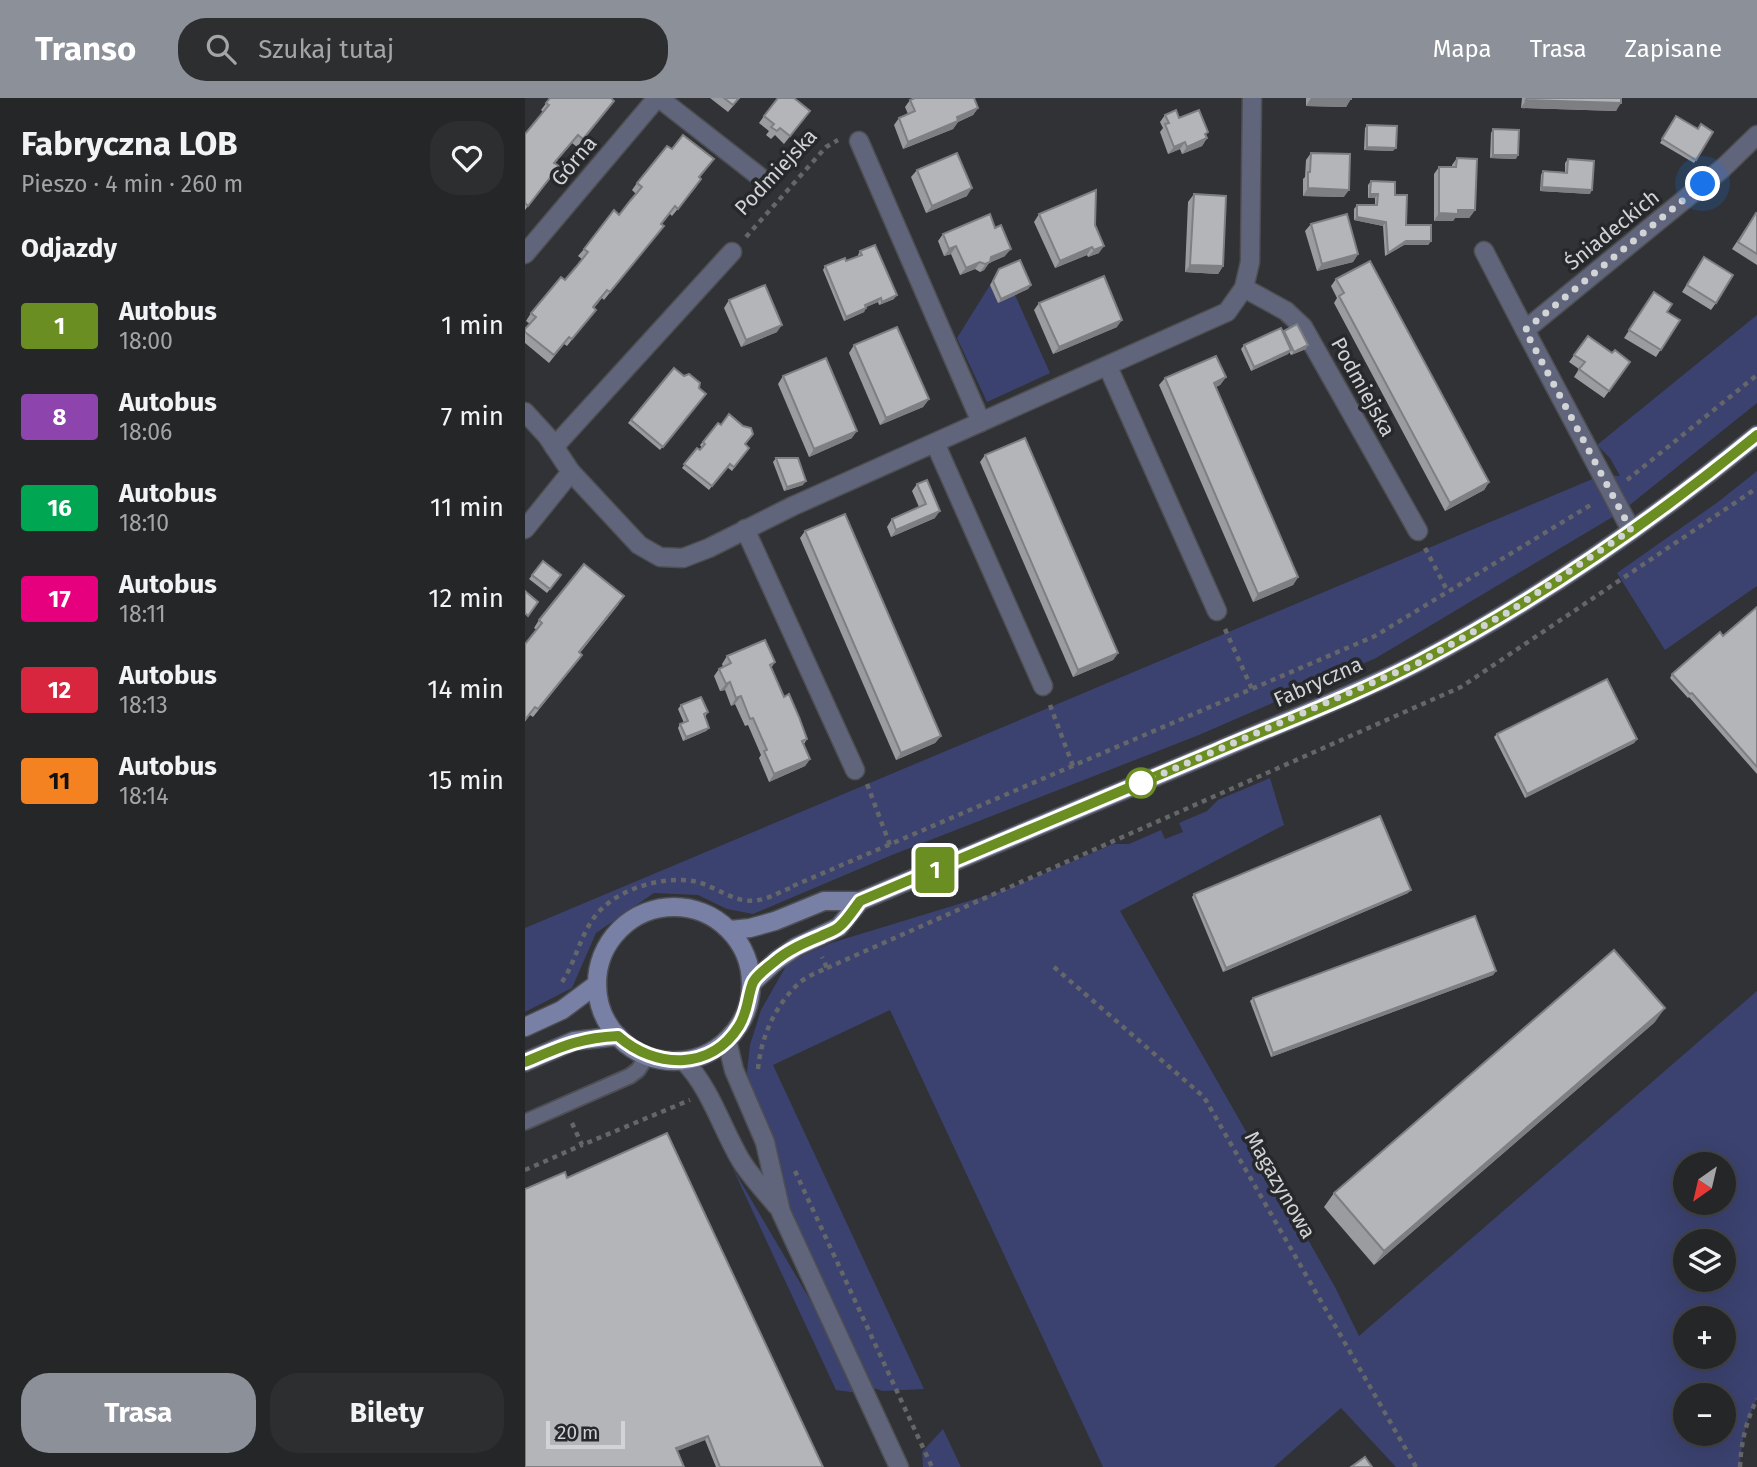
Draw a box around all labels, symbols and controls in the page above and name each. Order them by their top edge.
search box [178,18,668,81]
text: Transo [35,29,136,69]
icon: search [202,30,240,68]
text: Szukaj tutaj [258,34,394,65]
text: Mapa [1433,35,1492,63]
text: Trasa [1530,35,1587,63]
text: Zapisane [1625,35,1722,63]
button: heart [430,121,504,195]
street label: Podmiejska [729,123,823,221]
text: Fabryczna LOB [21,124,238,164]
street label: Górna [546,131,602,191]
your location [1685,166,1720,201]
text: Pieszo · 4 min · 260 m [21,170,243,198]
street label: Śniadeckich [1559,184,1665,276]
text: Odjazdy [21,233,117,264]
text: Autobus [119,296,217,327]
text: 1 min [441,310,504,341]
text: 1 [54,312,65,340]
text: 18:00 [119,327,173,355]
street label: Podmiejska [1325,333,1401,441]
text: Autobus [119,387,217,418]
text: 7 min [441,401,504,432]
text: 8 [53,403,66,431]
text: 18:06 [119,418,172,446]
text: Autobus [119,478,217,509]
text: 11 min [430,492,504,523]
text: 16 [47,494,72,522]
text: 18:10 [119,509,169,537]
text: Autobus [119,569,217,600]
text: 12 min [428,583,504,614]
text: 17 [48,585,71,613]
text: 18:11 [119,600,166,628]
street label: Fabryczna [1270,651,1366,713]
text: Autobus [119,660,217,691]
text: 14 min [427,674,504,705]
text: 12 [48,676,71,704]
text: 18:13 [119,691,168,719]
text: Autobus [119,751,217,782]
text: 15 min [428,765,504,796]
text: 11 [49,767,70,795]
unlabelled marker [1126,768,1156,798]
text: 18:14 [119,782,168,810]
line badge: 1 [912,847,958,893]
text: 1 [929,856,941,884]
street label: Magazynowa [1239,1127,1321,1243]
north arrow [1673,1152,1736,1214]
map controls [1673,1152,1736,1446]
button: layers [1673,1229,1736,1292]
button: + [1673,1306,1736,1369]
button: Trasa [21,1373,256,1453]
button: Bilety [270,1373,504,1453]
button: − [1673,1383,1736,1446]
scale bar [546,1418,625,1450]
text: 20 m [557,1421,598,1444]

